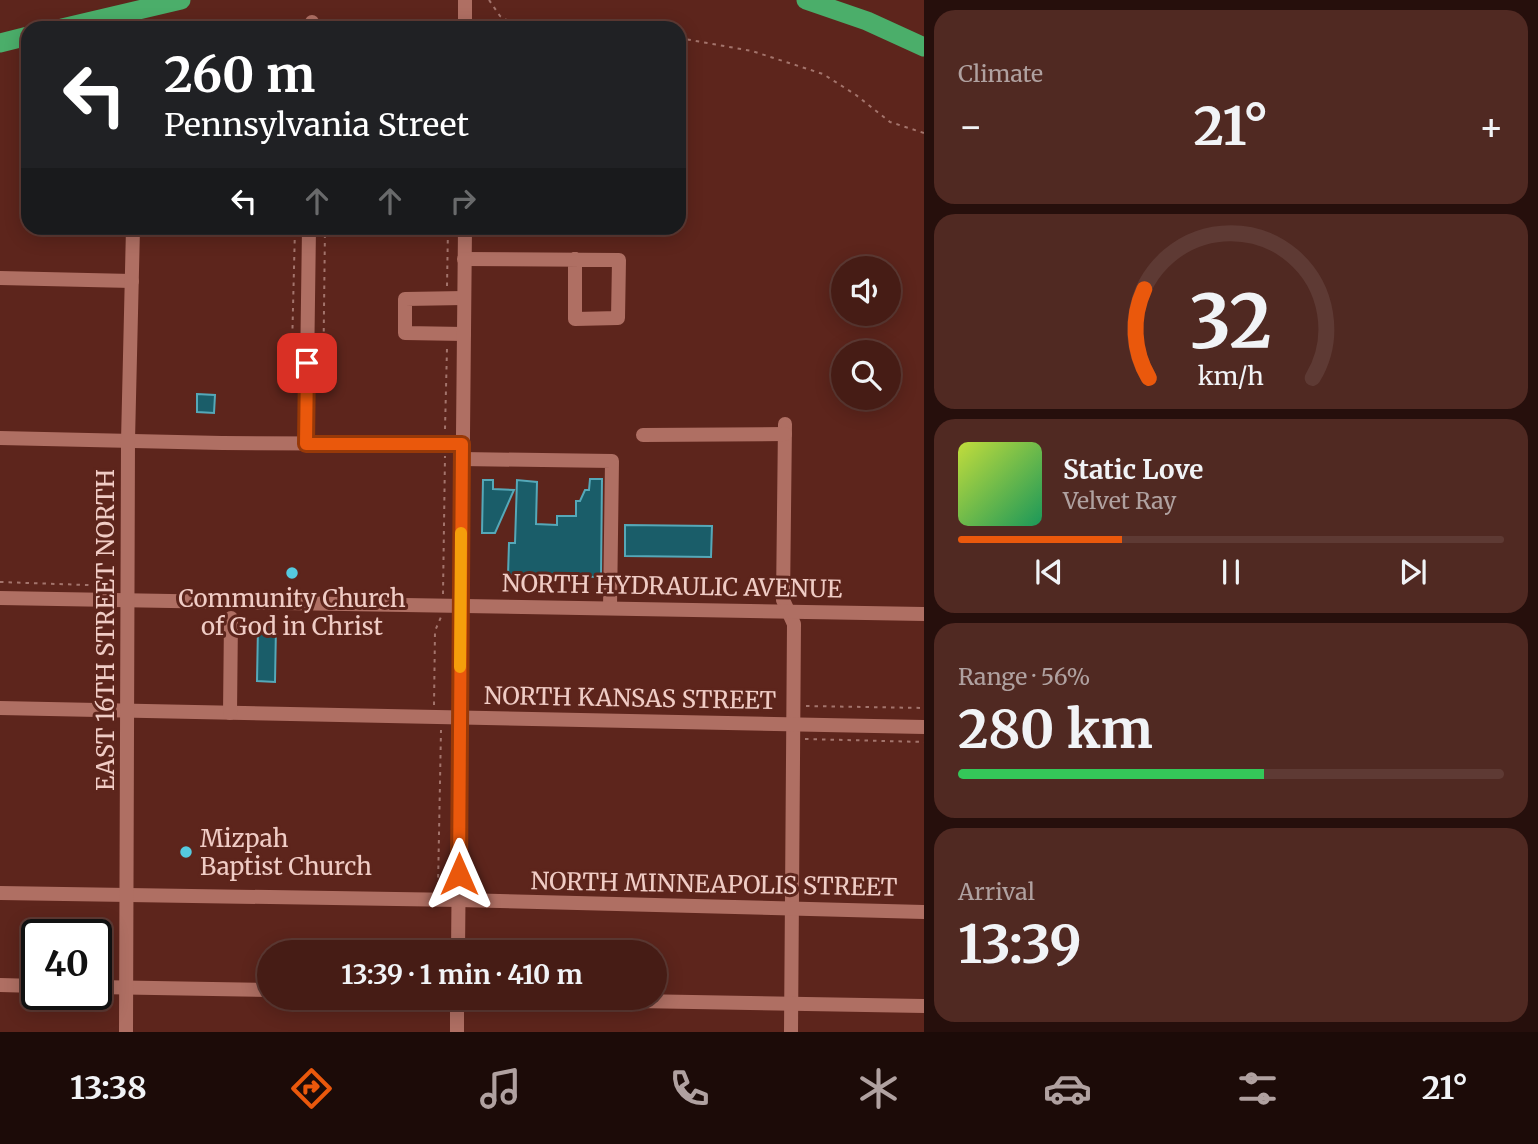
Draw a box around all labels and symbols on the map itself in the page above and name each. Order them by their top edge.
pin [277,333,337,393]
street label: EAST 16TH STREET NORTH [90,469,121,791]
marker: Community Church of God in Christ [284,565,300,581]
street label: NORTH HYDRAULIC AVENUE [502,568,843,604]
place label: Community Church of God in Christ [178,583,406,642]
street label: NORTH KANSAS STREET [484,680,777,716]
place label: Mizpah Baptist Church [200,823,372,882]
position arrow [422,837,496,911]
marker: Mizpah Baptist Church [178,844,194,860]
street label: NORTH MINNEAPOLIS STREET [530,865,898,903]
speed limit sign: 40 [21,919,112,1010]

